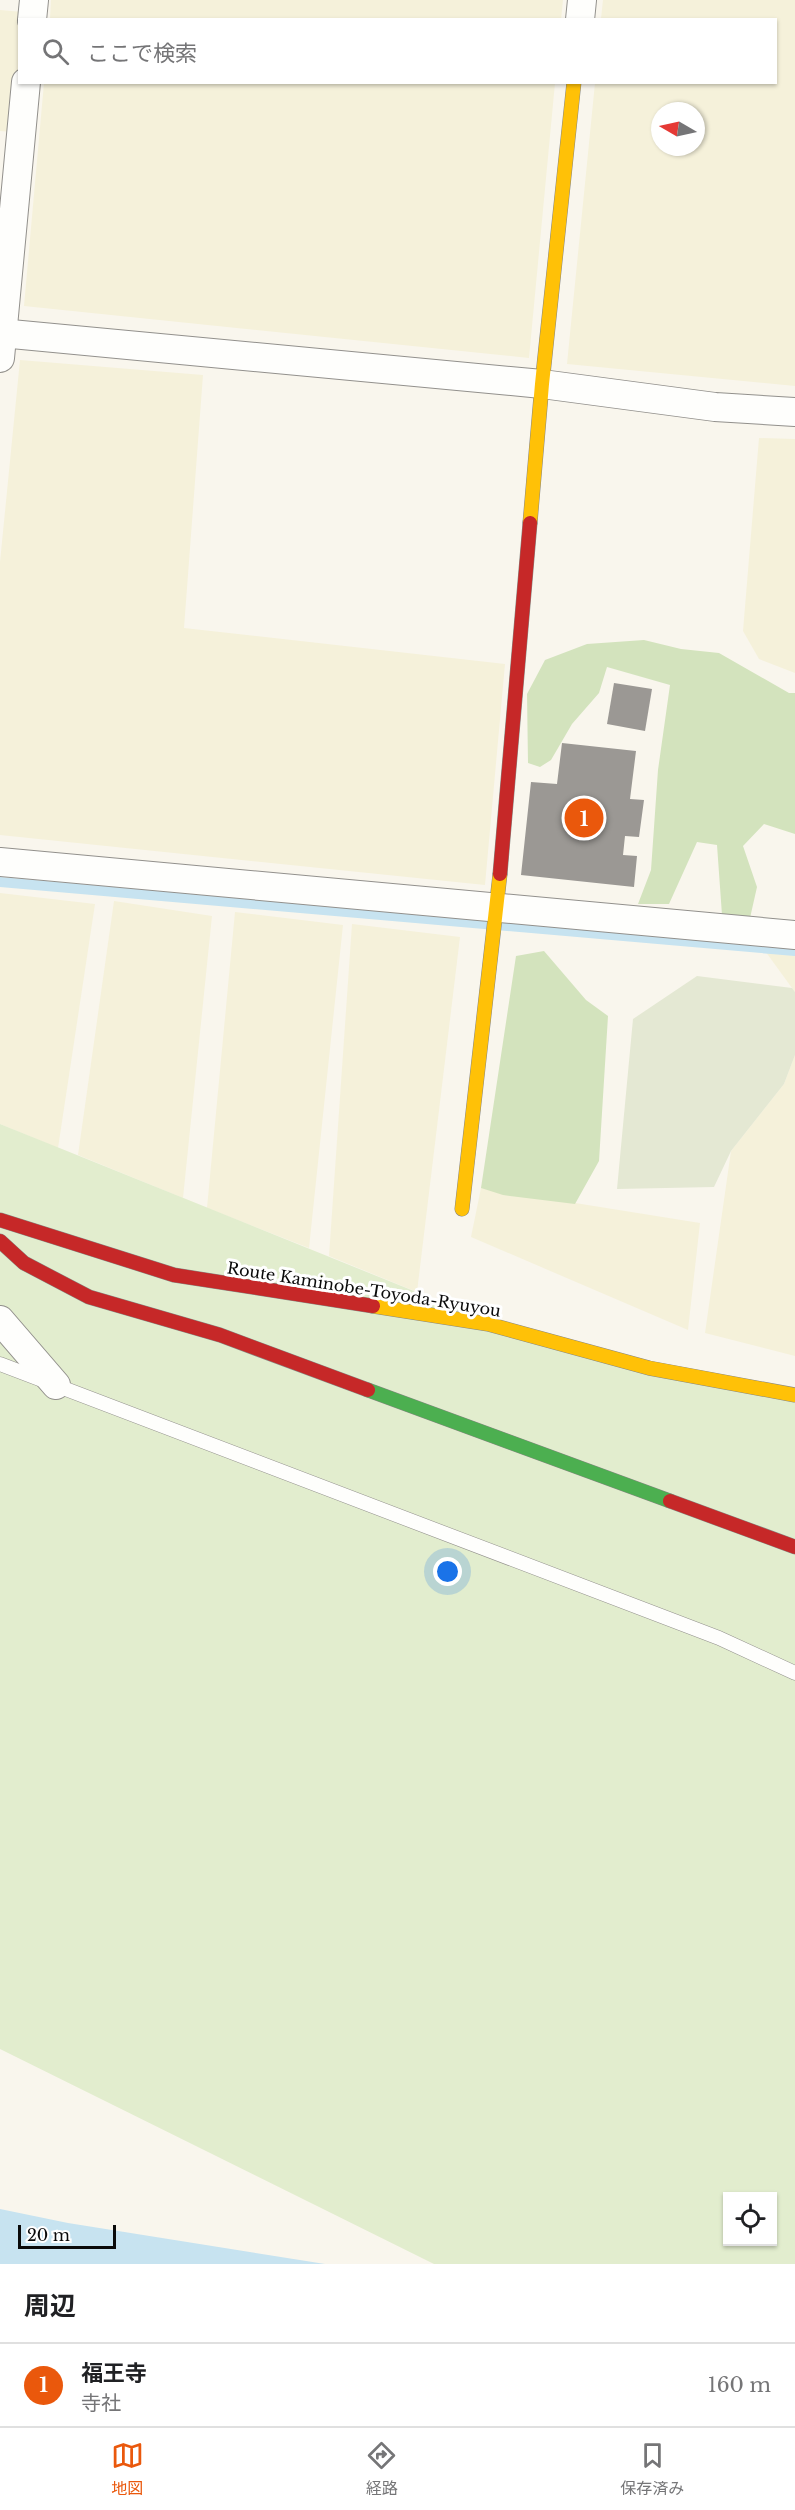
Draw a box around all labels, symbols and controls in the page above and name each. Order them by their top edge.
search box [18,18,777,84]
icon: search [39,35,72,68]
text: ここで検索 [87,40,197,67]
north arrow [651,102,705,156]
pin: 1 [564,796,604,840]
street label: Route Kaminobe-Toyoda-Ryuyou [226,1257,503,1321]
your location [433,1557,462,1586]
map controls [723,2192,777,2246]
button: locate [723,2192,777,2246]
scale bar [18,2222,116,2250]
text: 20 m [27,2225,70,2245]
text: 周辺 [24,2290,76,2322]
text: 福王寺 [81,2360,147,2387]
text: 1 [39,2373,48,2397]
text: 160 m [708,2373,771,2397]
text: 寺社 [81,2391,121,2415]
tab: 地図 [111,2439,144,2499]
tab: 経路 [365,2439,398,2499]
tab: 保存済み [620,2439,684,2499]

